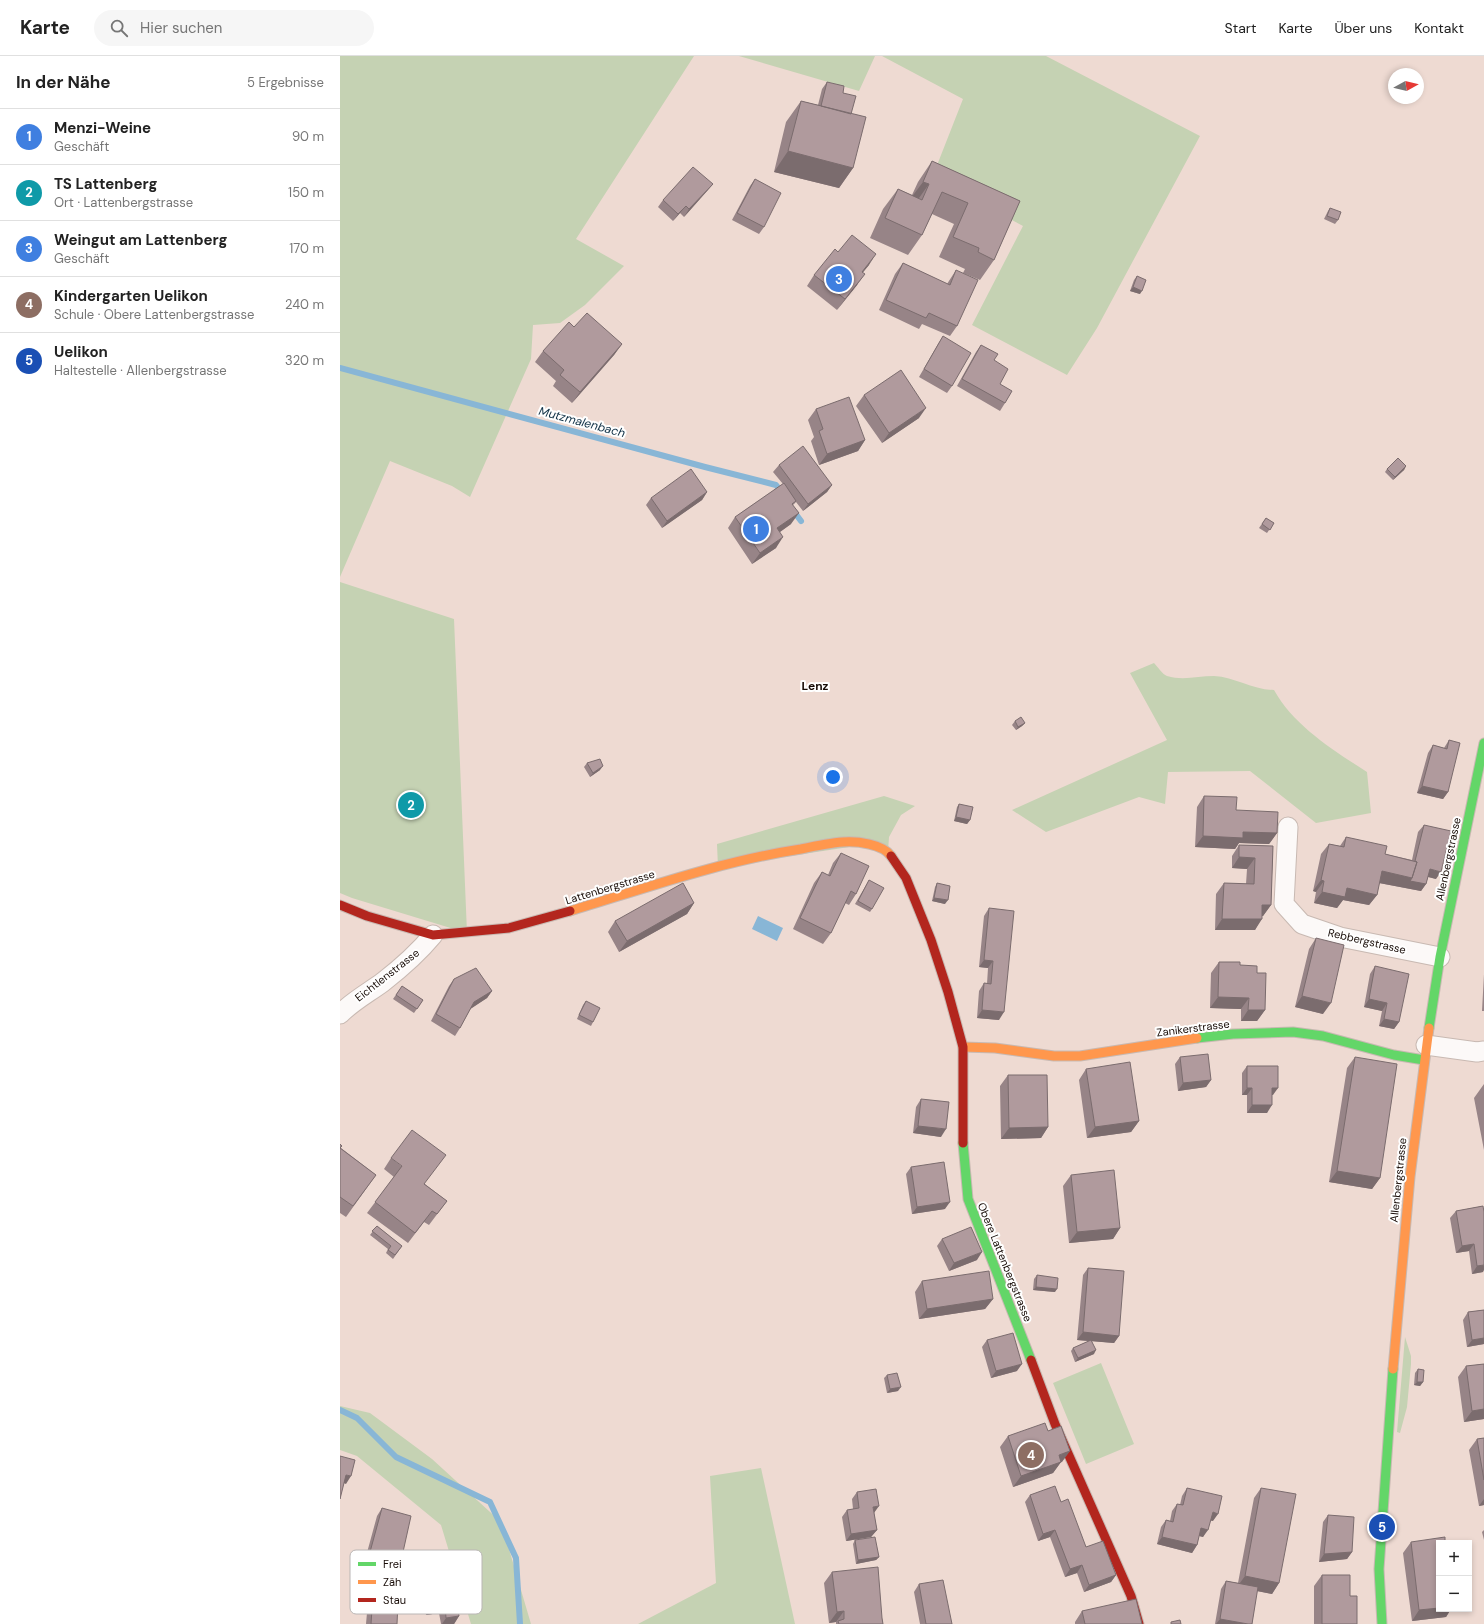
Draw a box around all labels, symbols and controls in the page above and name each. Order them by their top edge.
search box [94,10,374,46]
text: Karte [20,15,70,40]
icon: search [108,17,130,39]
text: Hier suchen [140,18,222,38]
text: Start [1225,19,1256,37]
text: Karte [1278,19,1312,37]
text: Über uns [1334,19,1392,37]
text: Kontakt [1414,19,1464,37]
north arrow [1388,68,1424,104]
text: In der Nähe [16,71,111,93]
text: 5 Ergebnisse [247,74,324,91]
text: Menzi-Weine [54,118,151,138]
text: 1 [27,128,31,145]
text: 90 m [292,128,324,145]
text: Geschäft [54,138,109,155]
text: TS Lattenberg [54,174,157,194]
text: 2 [25,184,33,201]
text: 150 m [288,184,324,201]
text: Ort · Lattenbergstrasse [54,194,193,211]
text: Weingut am Lattenberg [54,230,227,250]
text: 3 [25,240,33,257]
text: 170 m [289,240,324,257]
text: Geschäft [54,250,109,267]
pin: 3 [826,264,852,294]
text: Kindergarten Uelikon [54,286,208,306]
text: 4 [25,296,33,313]
text: 240 m [285,296,324,313]
text: Schule · Obere Lattenbergstrasse [54,306,254,323]
text: Uelikon [54,342,108,362]
text: 5 [25,352,33,369]
text: 320 m [285,352,324,369]
text: Haltestelle · Allenbergstrasse [54,362,227,379]
water label: Mutzmalenbach [537,403,627,441]
pin: 1 [743,514,769,544]
district label: Lenz [802,678,829,694]
your location [823,767,843,787]
pin: 2 [398,790,424,820]
street label: Allenbergstrasse [1432,816,1464,902]
street label: Lattenbergstrasse [564,867,656,907]
street label: Rebbergstrasse [1327,925,1407,957]
street label: Eichtlenstrasse [352,946,422,1004]
street label: Zanikerstrasse [1156,1017,1230,1039]
street label: Allenbergstrasse [1387,1137,1409,1223]
street label: Obere Lattenbergstrasse [975,1200,1035,1324]
pin: 4 [1018,1440,1044,1470]
pin: 5 [1369,1512,1395,1542]
map controls [1436,1540,1472,1612]
button: + [1436,1540,1472,1576]
legend [350,1550,482,1614]
text: Frei [383,1557,402,1571]
text: Zäh [383,1575,401,1589]
button: − [1436,1576,1472,1612]
text: Stau [383,1593,406,1607]

